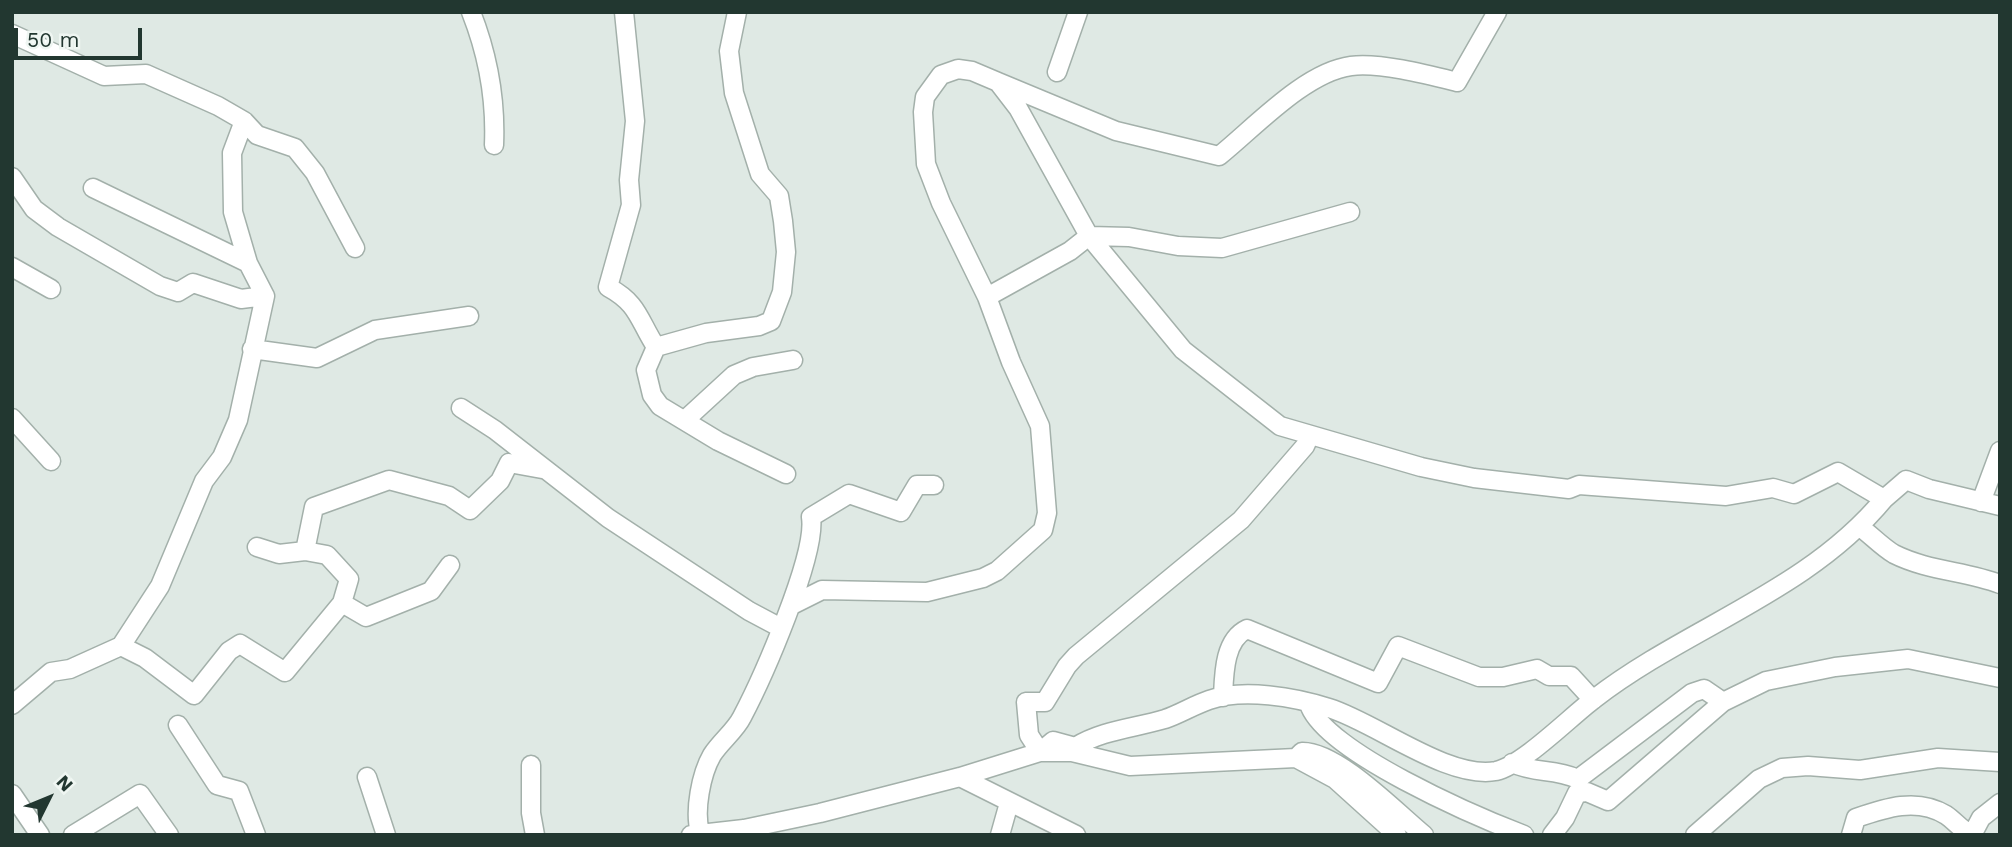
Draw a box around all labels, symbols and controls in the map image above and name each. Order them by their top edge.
scale bar [18,14,145,58]
text: 50 m [27,27,79,52]
north arrow [14,763,84,833]
text: N [52,770,78,796]

